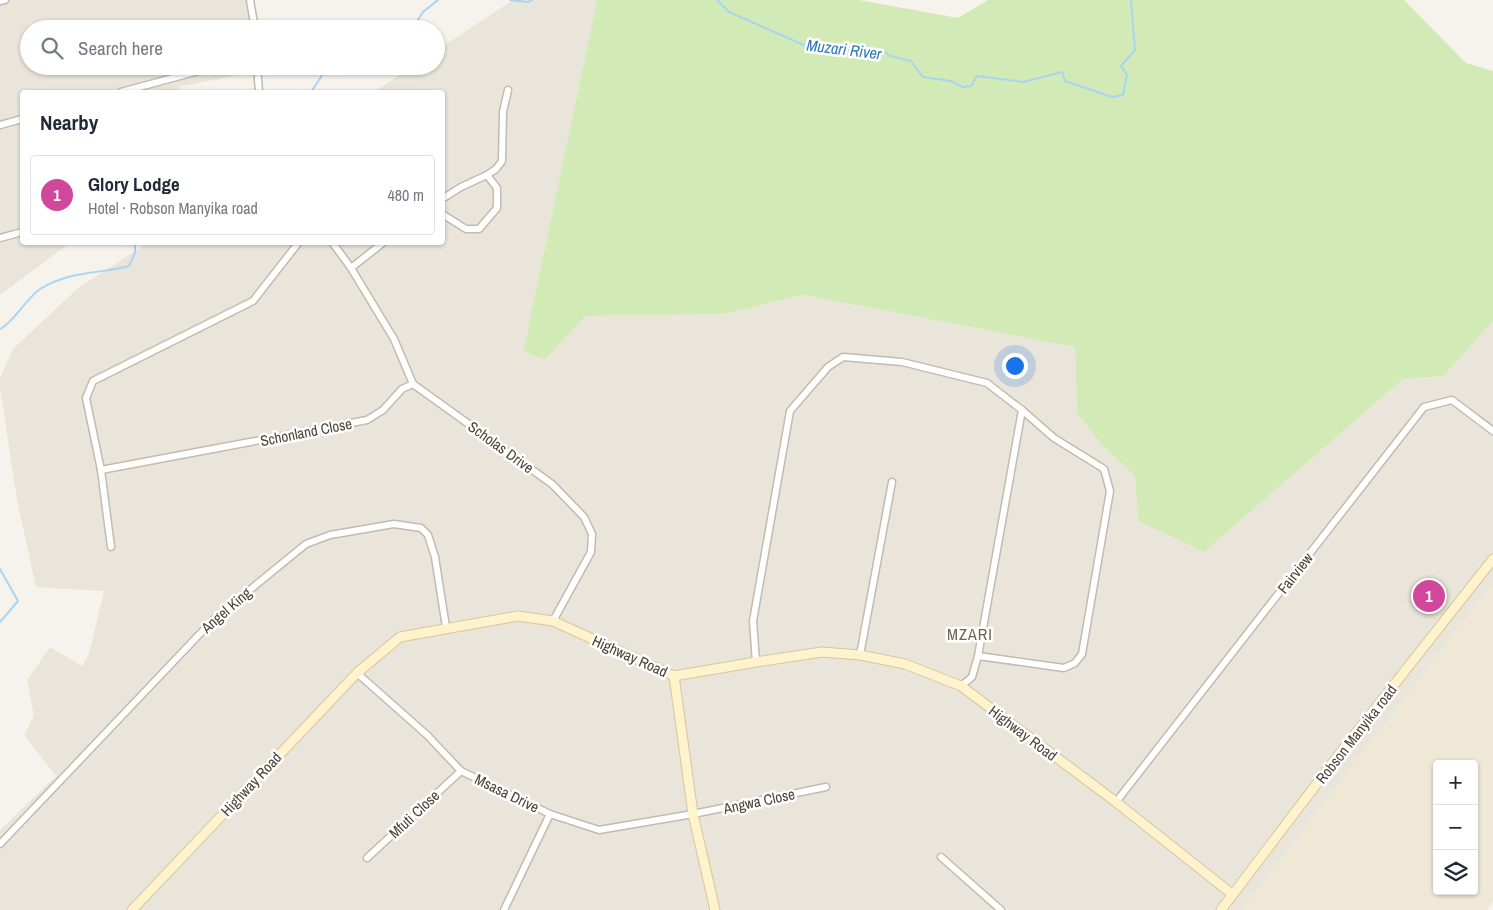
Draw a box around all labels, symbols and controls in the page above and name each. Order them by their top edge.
search box [20,20,445,75]
icon: search [38,34,66,62]
water label: Muzari River [805,34,883,65]
text: Search here [78,35,163,61]
text: Nearby [40,108,98,137]
text: Glory Lodge [88,171,180,197]
text: 1 [53,184,61,206]
text: 480 m [388,184,424,206]
text: Hotel · Robson Manyika road [88,197,258,219]
your location [1002,353,1028,379]
street label: Schonland Close [258,413,354,451]
street label: Scholas Drive [464,416,538,478]
street label: Fairview [1272,548,1318,598]
pin: 1 [1413,577,1445,615]
street label: Angel King [196,582,256,638]
district label: MZARI [947,623,993,645]
street label: Highway Road [589,630,671,682]
street label: Robson Manyika road [1311,680,1401,788]
street label: Highway Road [984,700,1062,766]
street label: Highway Road [216,747,286,821]
map controls [1433,760,1478,895]
button: + [1433,760,1478,805]
street label: Msasa Drive [471,768,543,818]
street label: Angwa Close [720,783,797,819]
street label: Mfuti Close [384,785,444,843]
button: − [1433,805,1478,850]
button: layers [1433,850,1478,895]

